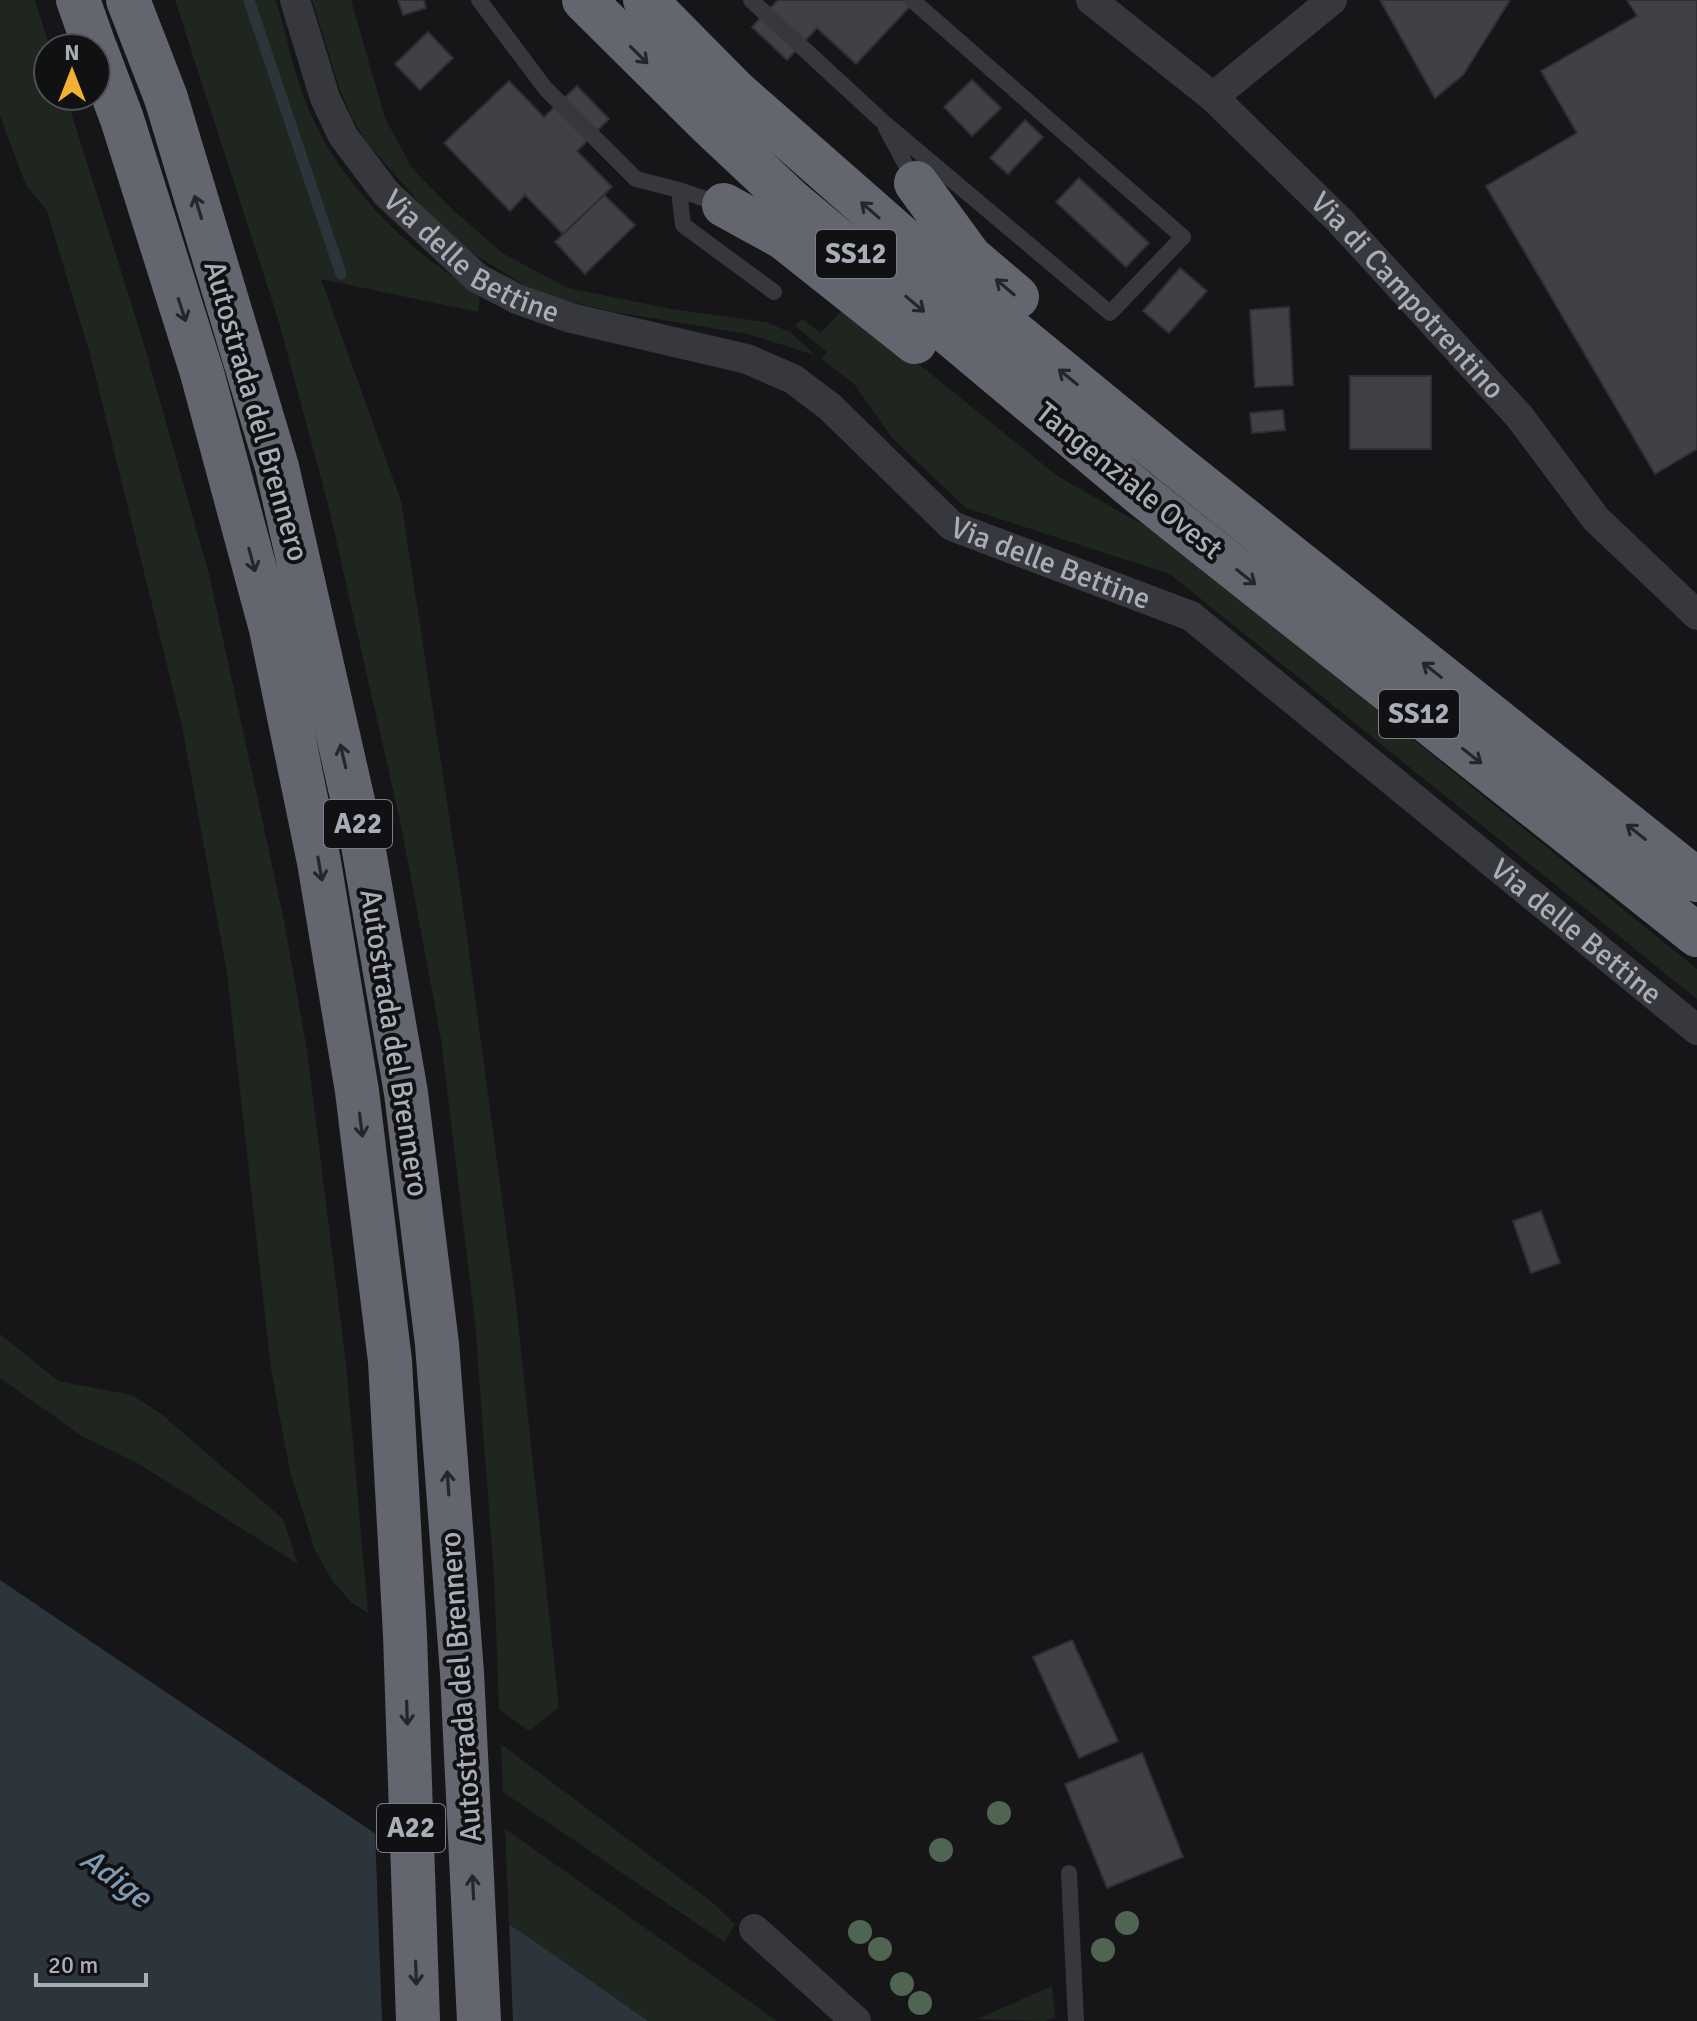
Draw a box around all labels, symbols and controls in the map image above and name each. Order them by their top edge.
north arrow [32,32,112,112]
text: N [64,39,80,66]
one-way arrow [630,45,649,65]
street label: Via delle Bettine [375,181,564,331]
street label: Via di Campotrentino [1303,184,1513,407]
one-way arrow [190,194,205,220]
one-way arrow [860,201,880,219]
road number: SS12 [816,230,896,278]
street label: Autostrada del Brennero [195,256,317,566]
one-way arrow [995,278,1016,296]
one-way arrow [905,295,925,313]
one-way arrow [175,296,190,322]
one-way arrow [1058,368,1079,386]
street label: Tangenziale Ovest [1028,394,1230,568]
street label: Via delle Bettine [946,509,1156,618]
one-way arrow [246,547,261,572]
one-way arrow [1235,568,1256,586]
one-way arrow [1422,661,1443,679]
road number: SS12 [1379,690,1459,738]
one-way arrow [334,743,349,769]
one-way arrow [1461,747,1481,765]
road number: A22 [324,800,392,848]
one-way arrow [1626,823,1647,840]
street label: Via delle Bettine [1483,850,1670,1012]
one-way arrow [313,855,328,881]
street label: Autostrada del Brennero [351,887,437,1199]
one-way arrow [354,1111,369,1138]
one-way arrow [440,1470,455,1497]
street label: Autostrada del Brennero [432,1531,490,1843]
one-way arrow [400,1699,415,1726]
road number: A22 [377,1804,445,1852]
water label: Adige [73,1839,161,1918]
one-way arrow [465,1874,480,1901]
scale bar [36,1937,146,1987]
text: 20 m [48,1950,98,1980]
one-way arrow [409,1959,424,1986]

